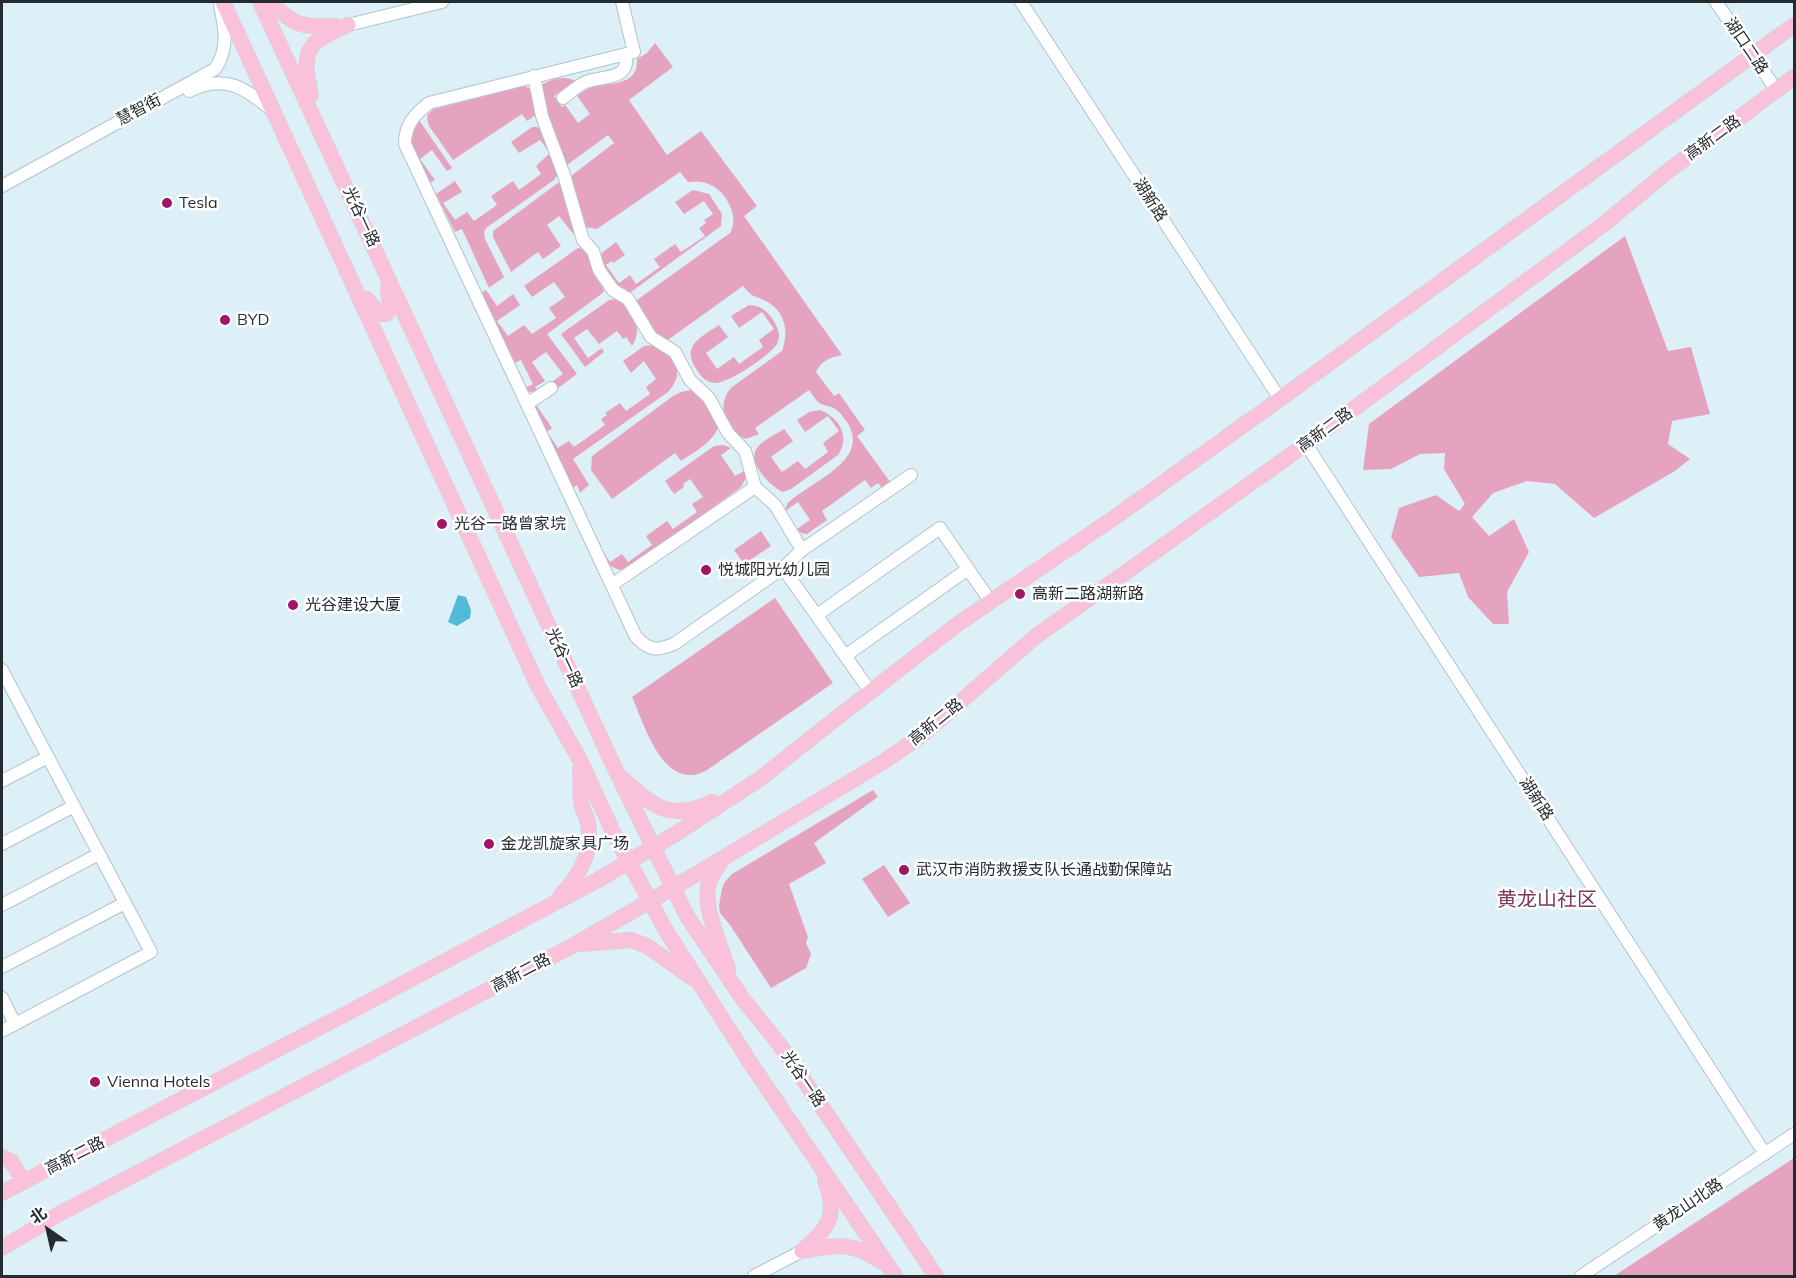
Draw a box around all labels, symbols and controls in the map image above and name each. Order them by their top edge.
street label: 湖口二路 [1720,14,1772,78]
street label: 慧智街 [113,90,165,130]
street label: 高新二路 [1681,111,1745,165]
street label: 湖新路 [1129,175,1171,225]
street label: 光谷一路 [339,184,383,250]
place label: Tesla [179,193,217,213]
marker: Tesla [160,196,174,210]
place label: BYD [237,310,270,330]
marker: BYD [218,313,232,327]
street label: 高新二路 [1293,403,1357,457]
place label: 光谷一路曾家垸 [454,514,566,534]
marker: 光谷一路曾家垸 [435,517,449,531]
place label: 悦城阳光幼儿园 [718,560,830,580]
marker: 悦城阳光幼儿园 [699,563,713,577]
place label: 高新二路湖新路 [1032,584,1144,604]
marker: 高新二路湖新路 [1013,587,1027,601]
place label: 光谷建设大厦 [305,595,401,615]
marker: 光谷建设大厦 [286,598,300,612]
street label: 光谷一路 [542,625,586,691]
street label: 高新二路 [905,694,967,750]
street label: 湖新路 [1515,774,1557,824]
place label: 金龙凯旋家具广场 [501,834,629,854]
marker: 金龙凯旋家具广场 [482,837,496,851]
place label: 武汉市消防救援支队长通战勤保障站 [916,860,1172,880]
marker: 武汉市消防救援支队长通战勤保障站 [897,863,911,877]
district label: 黄龙山社区 [1497,888,1597,912]
street label: 高新二路 [488,950,554,996]
street label: 光谷一路 [777,1047,829,1111]
place label: Vienna Hotels [107,1072,210,1092]
marker: Vienna Hotels [88,1075,102,1089]
street label: 高新二路 [42,1133,108,1179]
street label: 黄龙山北路 [1649,1175,1727,1235]
north arrow [18,1200,78,1260]
text: 北 [26,1202,50,1228]

